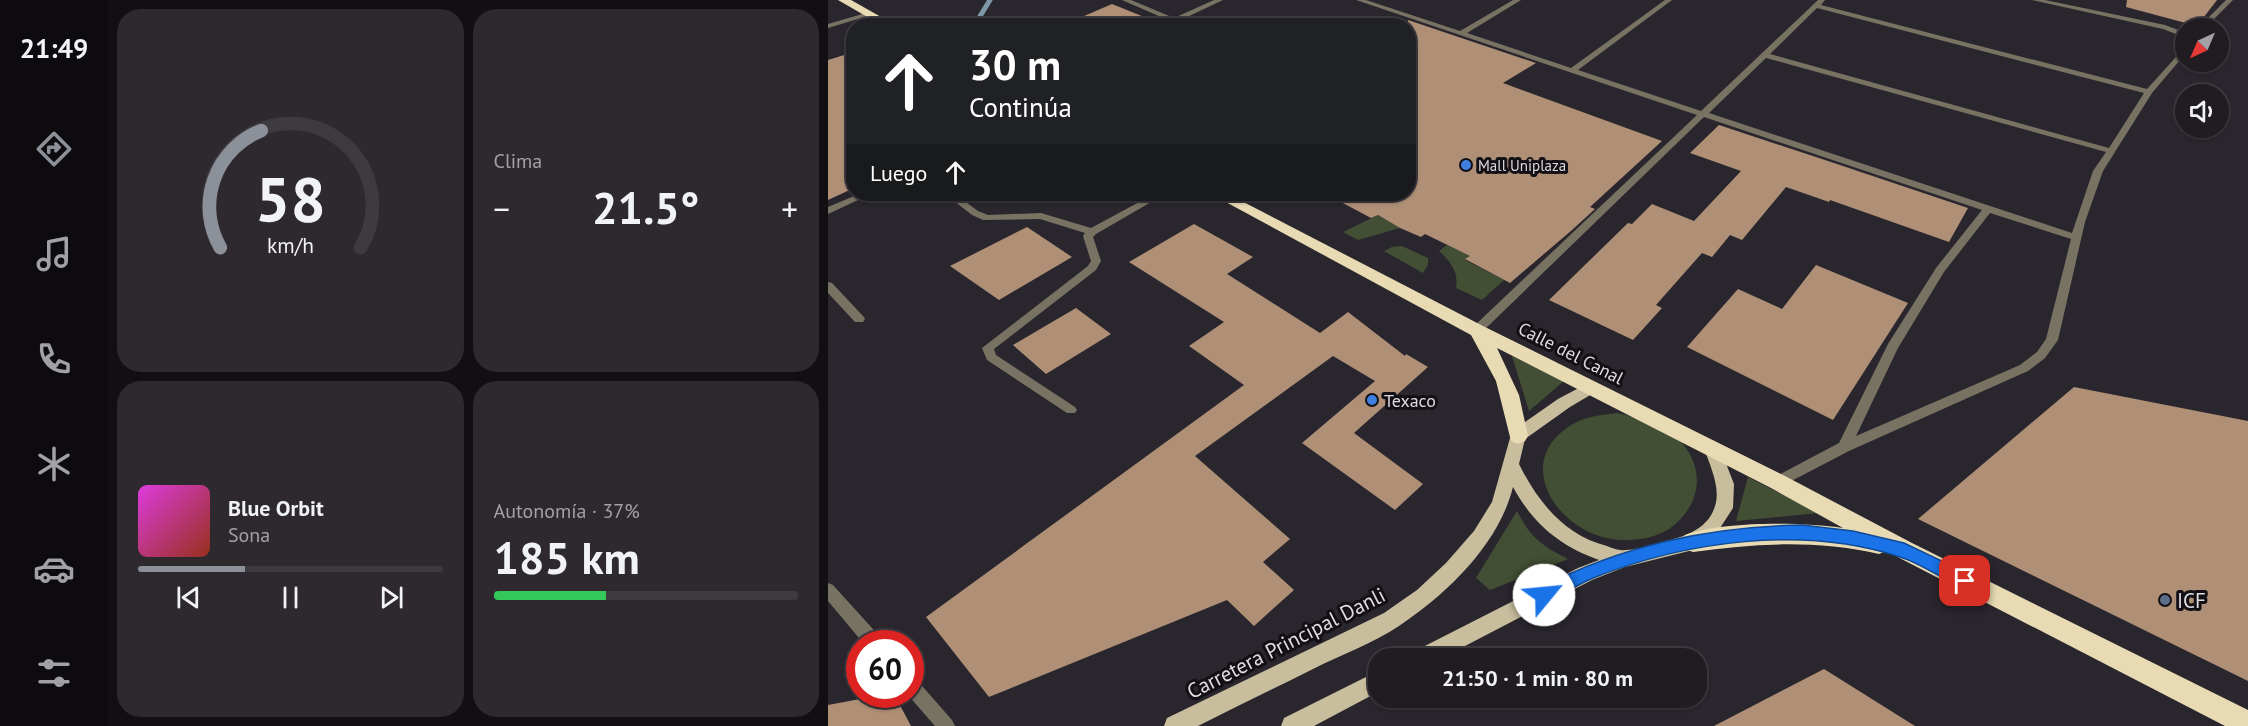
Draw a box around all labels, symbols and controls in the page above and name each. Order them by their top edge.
north arrow [2175,18,2229,72]
map controls [2175,18,2229,138]
text: 21:49 [20,31,88,65]
text: 30 m [969,37,1061,92]
icon: ahead [870,42,948,120]
button: sound [2175,84,2229,138]
text: Continúa [969,90,1072,124]
icon: directions [33,128,75,170]
text: Clima [494,148,542,174]
icon: ahead [939,156,972,189]
place label: Mall Uniplaza [1478,156,1566,175]
text: 58 [255,158,326,239]
marker: Mall Uniplaza [1459,158,1473,172]
text: Luego [870,159,927,187]
text: 21.5° [592,178,699,236]
text: − [494,187,510,230]
text: + [781,187,798,230]
text: km/h [267,231,314,259]
icon: music [33,233,75,275]
street label: Calle del Canal [1514,317,1628,390]
icon: phone [33,338,75,380]
place label: Texaco [1384,389,1436,412]
marker: Texaco [1365,393,1379,407]
icon: climate [33,443,75,485]
text: Blue Orbit [228,494,324,522]
text: Autonomía · 37% [494,498,640,524]
text: Sona [228,522,270,548]
text: 185 km [494,528,640,586]
icon: car [33,548,75,590]
pin [1939,555,1990,606]
position arrow [1512,563,1576,627]
icon: arrive [1948,564,1981,597]
icon: previous [172,581,205,614]
icon: pause [274,581,307,614]
icon: next [375,581,408,614]
street label: Carretera Principal Danli [1182,581,1390,705]
place label: ICF [2177,587,2206,614]
marker: ICF [2158,593,2172,607]
speed limit sign: 60 [846,630,924,708]
icon: filters [33,652,75,694]
text: 21:50 · 1 min · 80 m [1442,664,1633,692]

